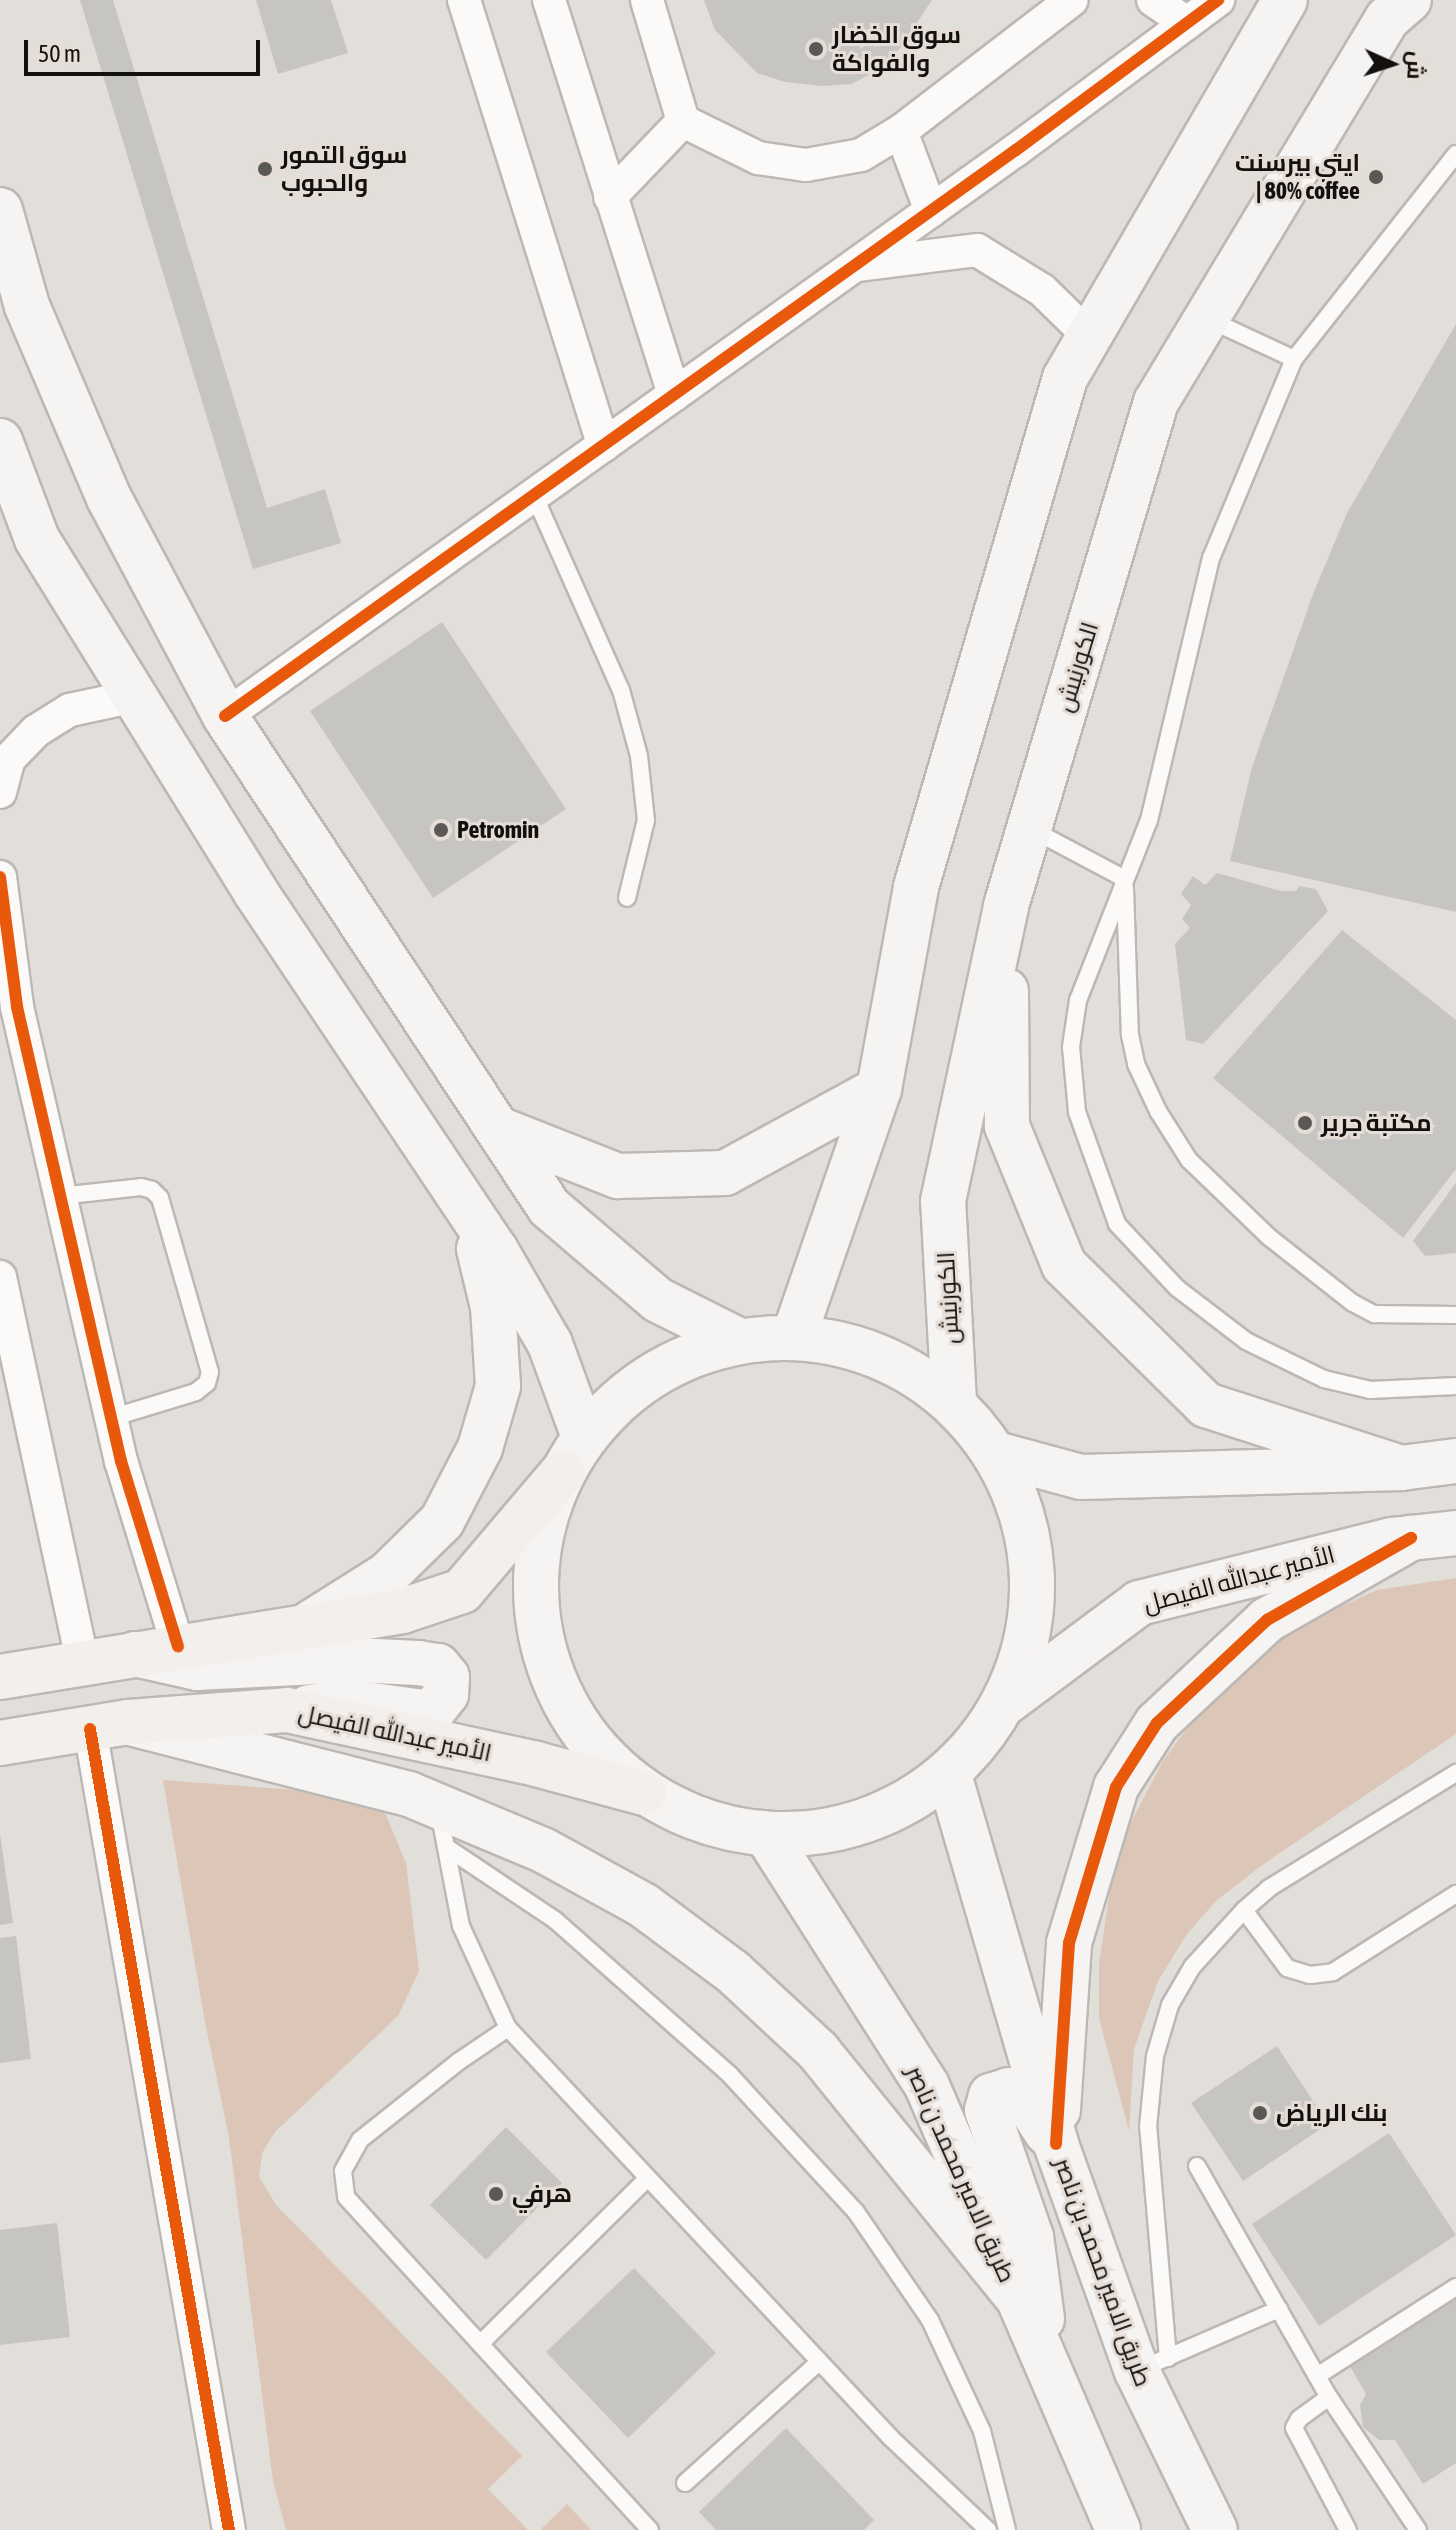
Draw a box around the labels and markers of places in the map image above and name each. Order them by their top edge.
place label: سوق الخضار والفواكة [832,21,961,77]
marker: سوق الخضار والفواكة [807,40,825,58]
place label: سوق التمور والحبوب [281,141,407,197]
place label: ايتي بيرسنت | 80% coffee [1235,149,1360,205]
marker: سوق التمور والحبوب [256,160,274,178]
marker: ايتي بيرسنت | 80% coffee [1367,168,1385,186]
place label: Petromin [457,816,539,844]
marker: Petromin [432,821,450,839]
place label: مكتبة جرير [1321,1109,1432,1137]
marker: مكتبة جرير [1296,1114,1314,1132]
place label: بنك الرياض [1276,2099,1388,2127]
marker: بنك الرياض [1251,2104,1269,2122]
place label: هرفي [512,2180,572,2208]
marker: هرفي [487,2185,505,2203]

